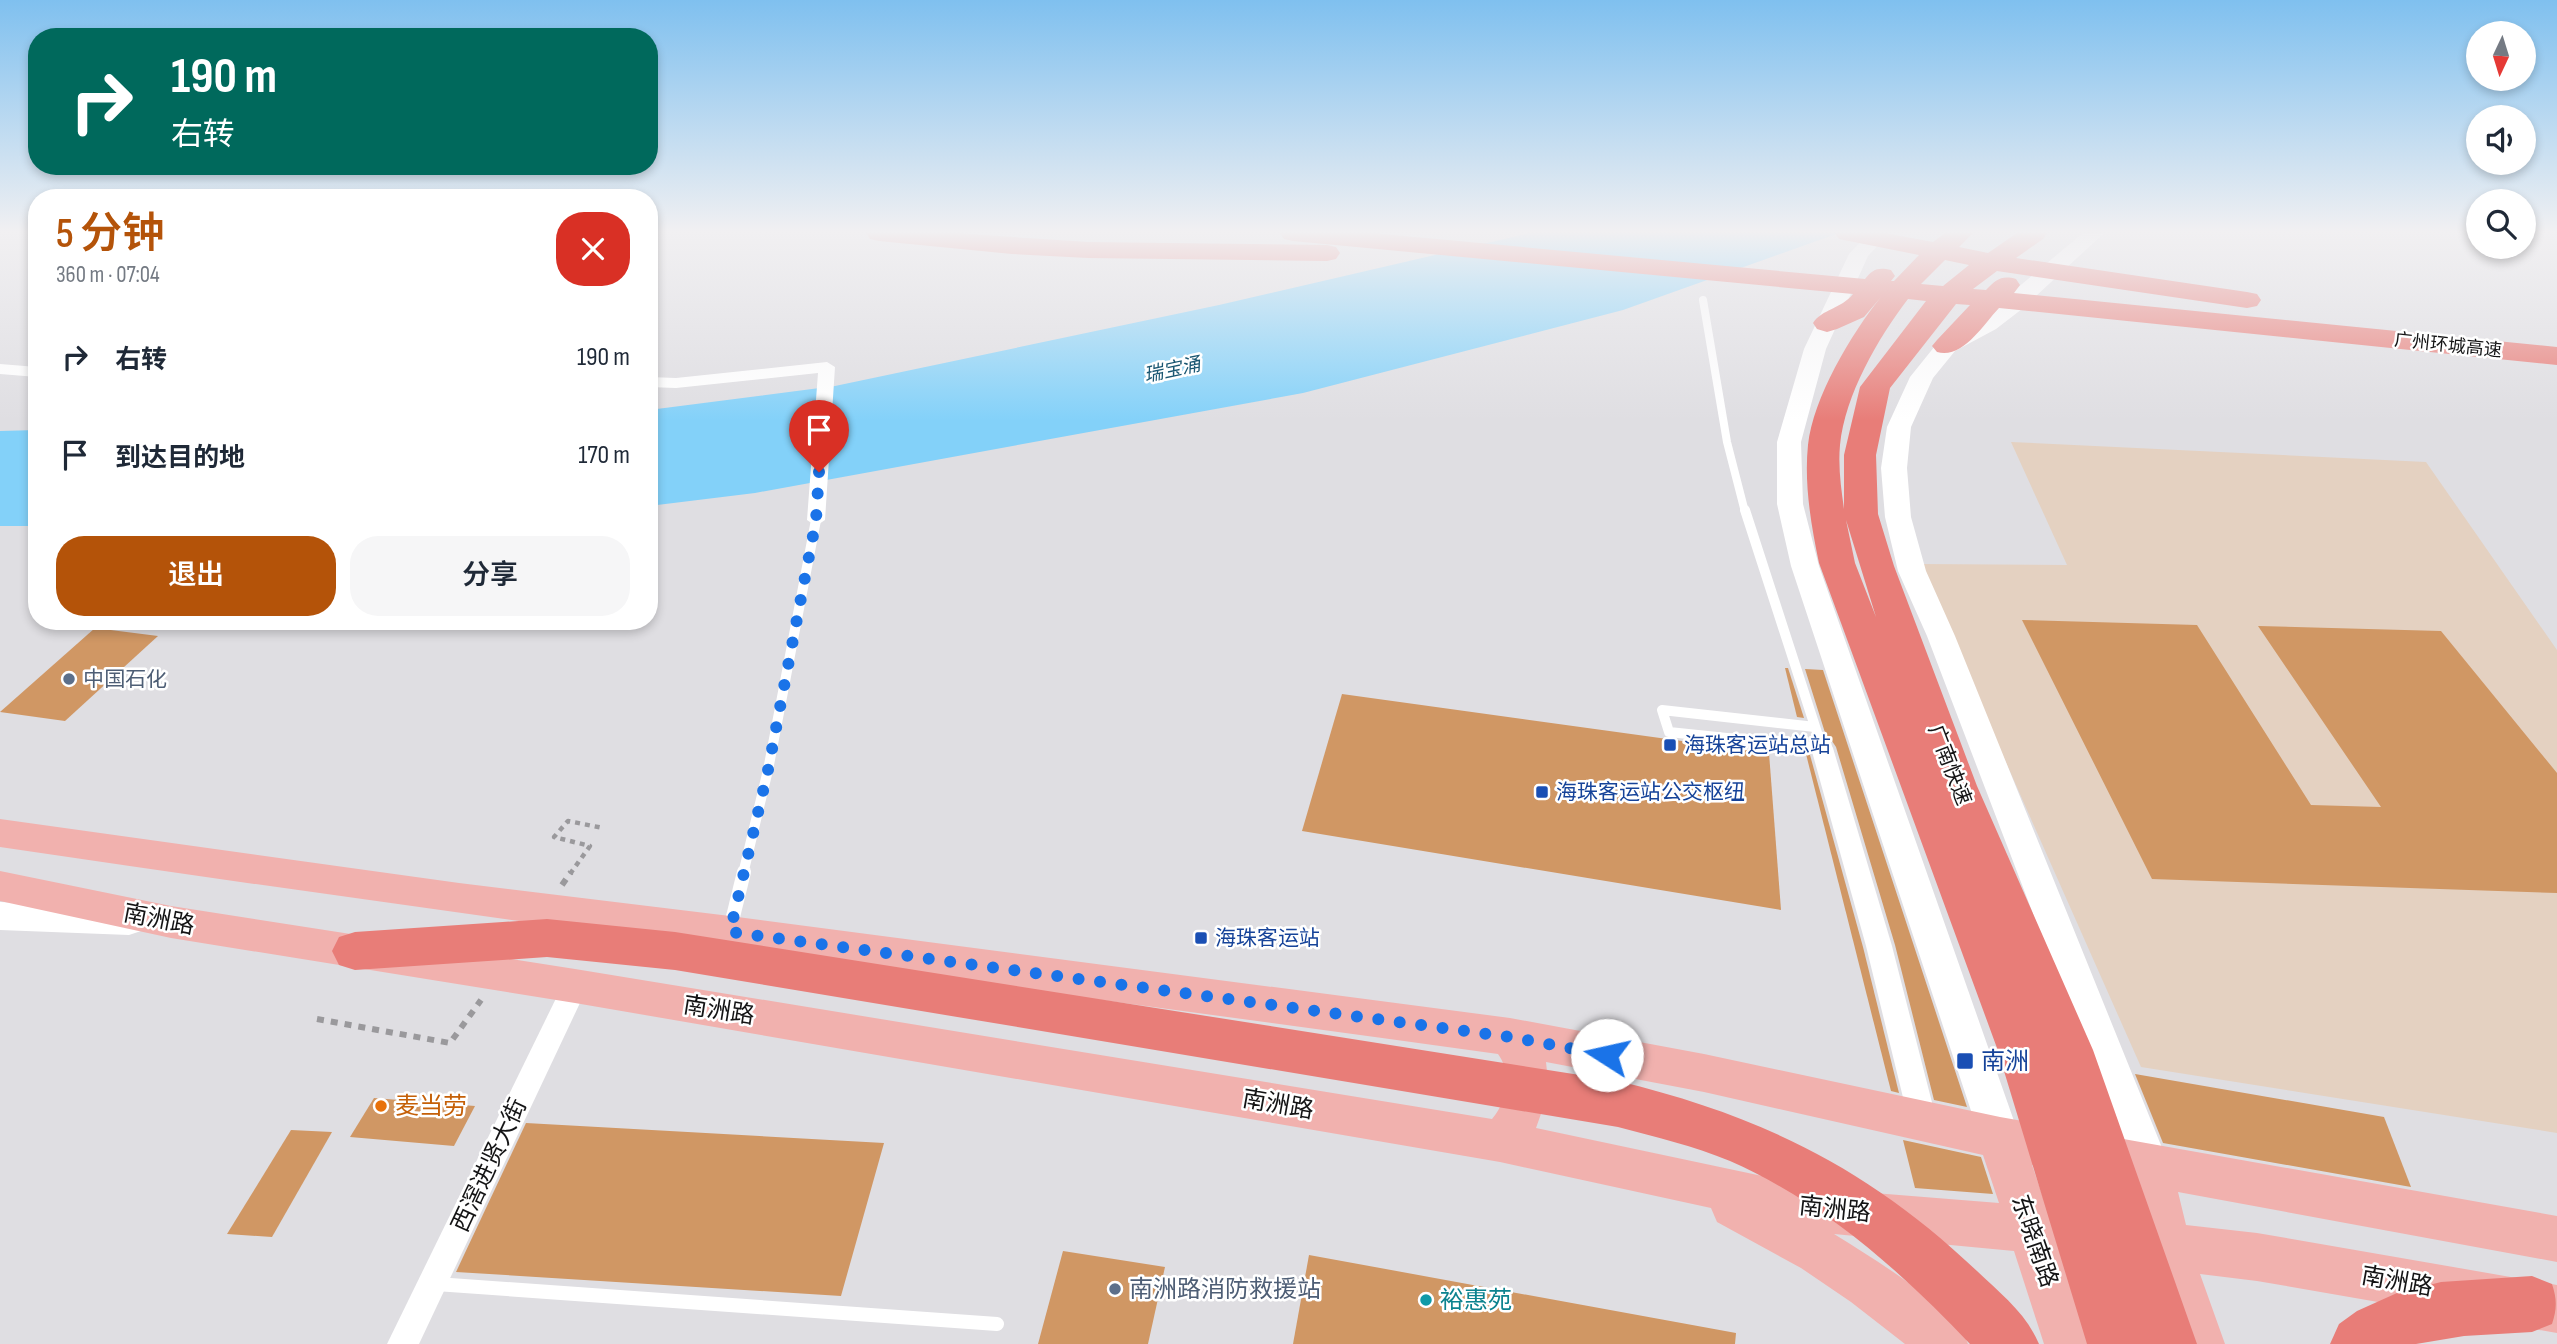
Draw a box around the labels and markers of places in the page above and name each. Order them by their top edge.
pin [789,400,849,472]
place label: 中国石化 [83,667,167,692]
marker: 中国石化 [61,671,77,687]
place label: 海珠客运站总站 [1684,733,1831,758]
marker: 海珠客运站总站 [1662,737,1678,753]
place label: 海珠客运站公交枢纽 [1556,780,1745,805]
marker: 海珠客运站公交枢纽 [1534,784,1550,800]
place label: 海珠客运站 [1215,926,1320,951]
marker: 海珠客运站 [1193,930,1209,946]
place label: 南洲 [1981,1047,2029,1076]
marker: 南洲 [1955,1051,1975,1071]
place label: 麦当劳 [395,1092,467,1121]
marker: 麦当劳 [373,1098,389,1114]
place label: 南洲路消防救援站 [1129,1275,1321,1304]
marker: 南洲路消防救援站 [1107,1281,1123,1297]
place label: 裕惠苑 [1440,1286,1512,1315]
marker: 裕惠苑 [1418,1292,1434,1308]

